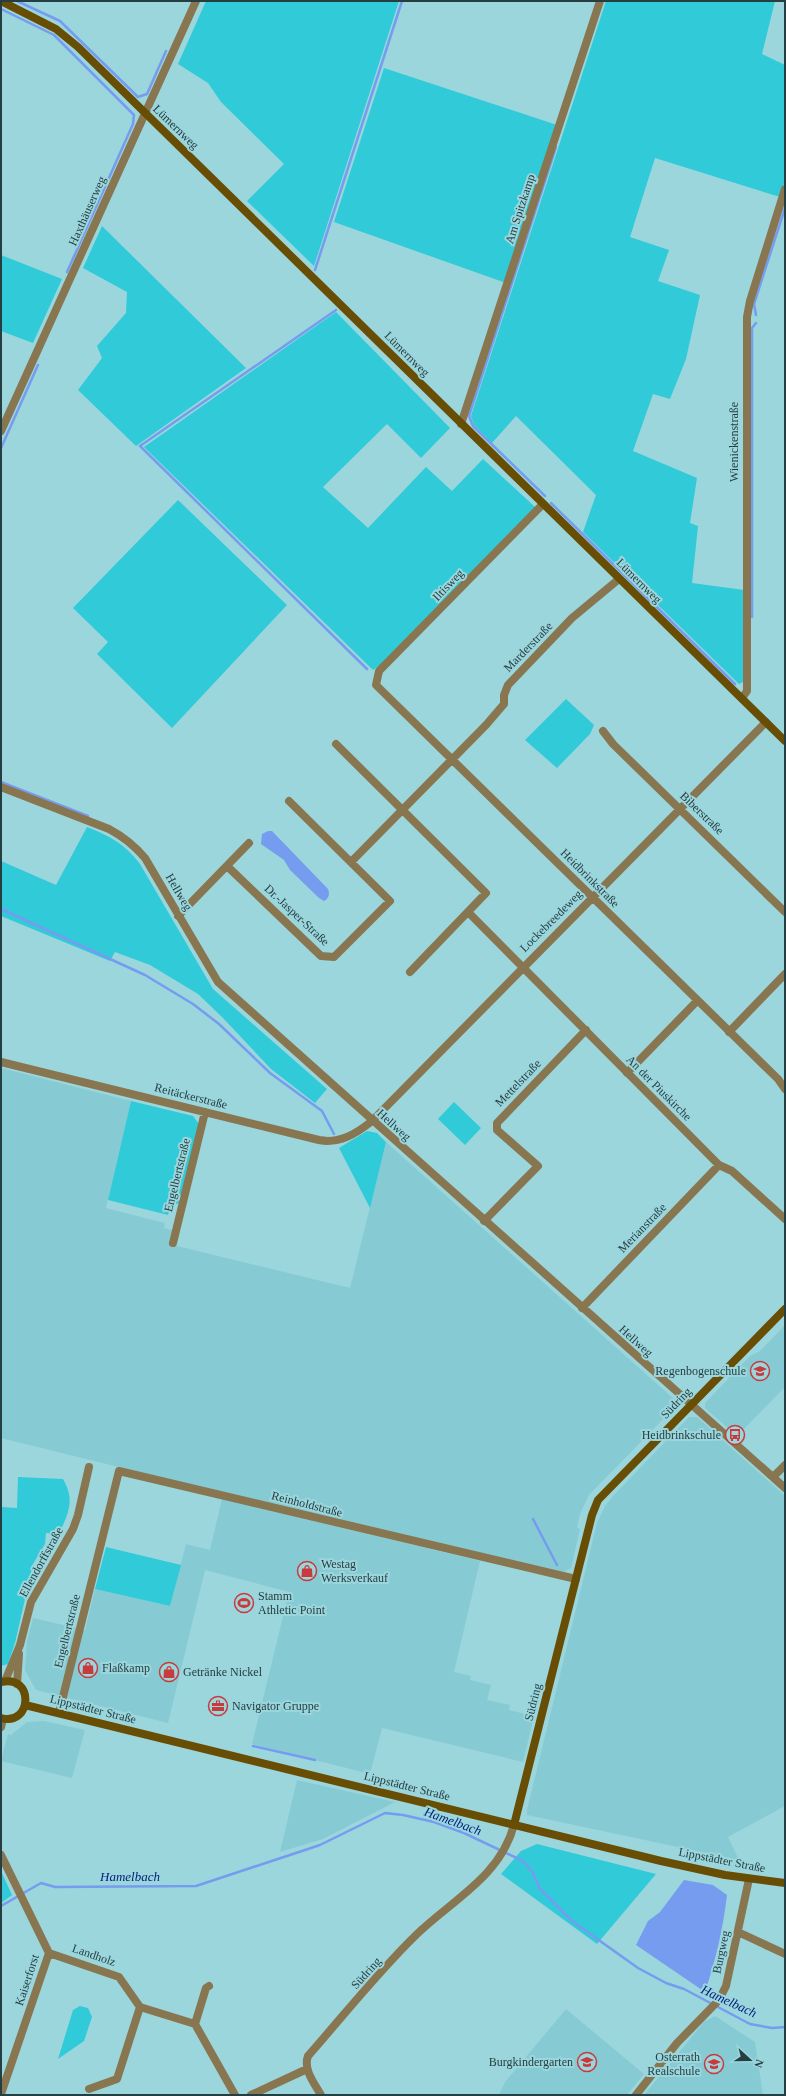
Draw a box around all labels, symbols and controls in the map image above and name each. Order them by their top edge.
street label: Lümernweg [150,102,202,152]
street label: Am Spitzkamp [502,172,538,246]
street label: Haxthäuserweg [65,174,109,248]
street label: Lümernweg [382,329,432,379]
street label: Wienickenstraße [727,402,741,482]
street label: Lümernweg [614,556,664,606]
street label: Iltisweg [430,566,466,604]
street label: Marderstraße [501,619,555,675]
street label: Biberstraße [677,789,727,837]
street label: Heidbrinkstraße [558,846,622,910]
street label: Hellweg [163,871,195,913]
street label: Dr.-Jasper-Straße [262,881,332,949]
street label: Lockebreedeweg [517,887,585,955]
street label: An der Piuskirche [623,1052,695,1124]
street label: Mettelstraße [492,1057,544,1109]
street label: Reitäckerstraße [153,1080,229,1112]
street label: Hellweg [374,1106,414,1144]
street label: Engelbertstraße [161,1137,193,1213]
street label: Merianstraße [615,1200,669,1256]
street label: Hellweg [616,1322,656,1360]
school or university icon: Regenbogenschule [749,1360,771,1382]
place label: Regenbogenschule [655,1364,746,1378]
street label: Südring [658,1384,694,1422]
bus stop icon: Heidbrinkschule [724,1424,746,1446]
place label: Heidbrinkschule [642,1428,721,1442]
street label: Reinholdstraße [270,1488,344,1520]
street label: Ellendorffstraße [16,1525,66,1599]
place label: Westag Werksverkauf [321,1557,388,1585]
shop icon: Westag Werksverkauf [296,1560,318,1582]
place label: Stamm Athletic Point [258,1589,326,1617]
sports icon: Stamm Athletic Point [233,1592,255,1614]
street label: Engelbertstraße [51,1593,83,1669]
shop icon: Flaßkamp [77,1657,99,1679]
place label: Flaßkamp [102,1661,150,1675]
shop icon: Getränke Nickel [158,1661,180,1683]
place label: Getränke Nickel [183,1665,263,1679]
street label: Südring [522,1682,544,1722]
street label: Lippstädter Straße [48,1692,138,1726]
office icon: Navigator Gruppe [207,1695,229,1717]
place label: Navigator Gruppe [232,1699,319,1713]
street label: Lippstädter Straße [362,1769,452,1803]
water label: Hamelbach [421,1803,484,1838]
street label: Lippstädter Straße [677,1845,767,1875]
water label: Hamelbach [99,1869,160,1884]
street label: Burgweg [710,1929,732,1975]
street label: Landholz [70,1941,118,1969]
street label: Kaiserforst [12,1952,42,2008]
street label: Südring [348,1954,384,1992]
water label: Hamelbach [698,1981,759,2020]
north arrow [730,2040,770,2080]
place label: Osterrath Realschule [647,2050,700,2078]
school or university icon: Burgkindergarten [576,2051,598,2073]
school or university icon: Osterrath Realschule [703,2053,725,2075]
place label: Burgkindergarten [489,2055,573,2069]
text: N [752,2058,766,2069]

